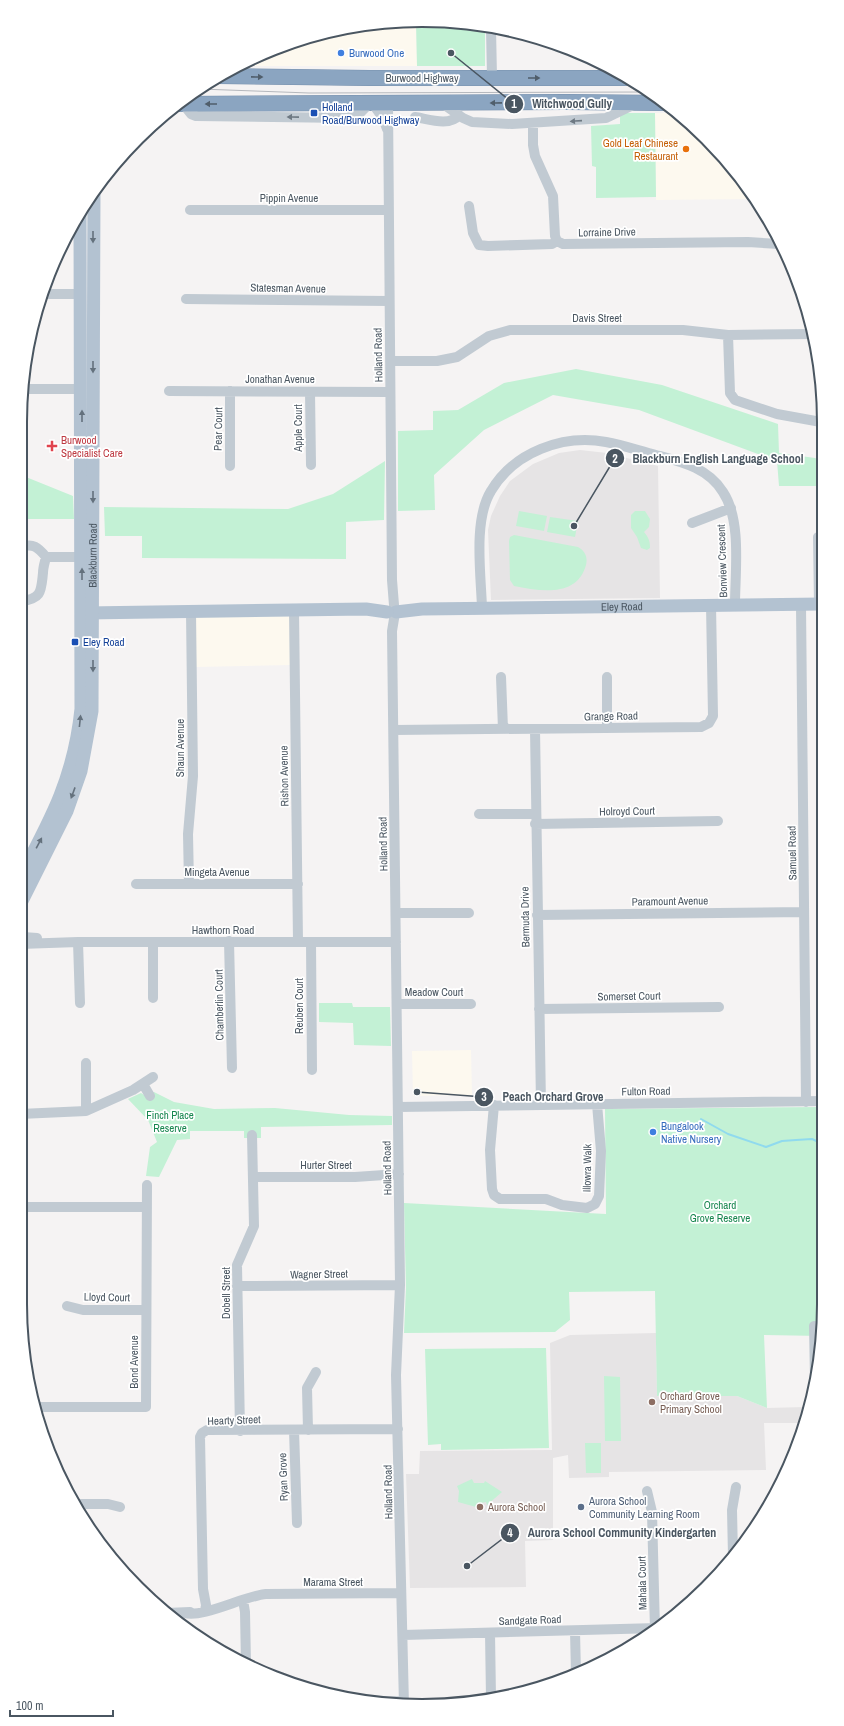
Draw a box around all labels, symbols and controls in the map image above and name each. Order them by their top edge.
place label: Burwood One [349,46,404,60]
marker: Burwood One [336,48,346,58]
street label: Burwood Highway [385,71,459,85]
one-way arrow [251,74,264,80]
one-way arrow [528,75,541,81]
callout: Witchwood Gully [504,92,620,116]
text: 1 [511,96,517,112]
text: Witchwood Gully [532,96,612,112]
place label: Holland Road/Burwood Highway [322,100,420,127]
one-way arrow [489,100,502,106]
one-way arrow [204,101,217,107]
marker: Holland Road/Burwood Highway [309,108,319,118]
one-way arrow [286,114,299,120]
one-way arrow [570,117,582,124]
place label: Gold Leaf Chinese Restaurant [603,136,678,163]
marker: Gold Leaf Chinese Restaurant [681,144,691,154]
street label: Pippin Avenue [260,191,318,205]
street label: Lorraine Drive [578,224,636,240]
one-way arrow [90,231,96,244]
street label: Statesman Avenue [250,280,326,296]
street label: Davis Street [572,311,622,325]
street label: Holland Road [371,328,385,382]
one-way arrow [90,361,96,374]
street label: Jonathan Avenue [245,372,315,386]
street label: Apple Court [291,404,305,453]
street label: Pear Court [211,407,225,451]
one-way arrow [78,410,85,422]
place label: Burwood Specialist Care [61,433,123,460]
marker: Burwood Specialist Care [46,440,58,452]
callout: Blackburn English Language School [605,446,812,470]
text: 2 [612,451,618,467]
text: Blackburn English Language School [632,451,804,467]
one-way arrow [90,491,96,504]
street label: Blackburn Road [85,523,100,588]
street label: Bonview Crescent [714,524,730,598]
one-way arrow [79,567,85,580]
street label: Eley Road [601,599,643,614]
place label: Eley Road [83,635,125,649]
marker: Eley Road [70,637,80,647]
one-way arrow [90,660,96,673]
street label: Grange Road [584,709,638,723]
one-way arrow [77,715,83,727]
street label: Shaun Avenue [173,719,187,777]
street label: Rishon Avenue [276,745,292,807]
one-way arrow [70,788,76,800]
street label: Holroyd Court [599,804,655,818]
street label: Holland Road [376,817,390,871]
street label: Samuel Road [785,826,799,880]
one-way arrow [35,837,42,849]
street label: Mingeta Avenue [184,865,250,879]
street label: Bermuda Drive [517,887,533,947]
street label: Paramount Avenue [632,893,708,909]
street label: Hawthorn Road [192,923,254,937]
street label: Chamberlin Court [211,969,227,1041]
street label: Reuben Court [292,977,306,1034]
street label: Meadow Court [405,985,464,999]
street label: Somerset Court [597,988,661,1004]
street label: Fulton Road [621,1084,671,1098]
callout: Peach Orchard Grove [474,1085,611,1109]
text: 3 [481,1089,487,1105]
text: Peach Orchard Grove [502,1089,604,1105]
park label: Finch Place Reserve [146,1108,194,1135]
place label: Bungalook Native Nursery [661,1119,722,1146]
marker: Bungalook Native Nursery [648,1127,658,1137]
street label: Holland Road [380,1141,394,1195]
street label: Illowra Walk [580,1143,594,1192]
street label: Hurter Street [300,1158,352,1172]
park label: Orchard Grove Reserve [690,1198,750,1225]
street label: Dobell Street [219,1266,233,1319]
street label: Wagner Street [290,1266,349,1282]
street label: Lloyd Court [84,1290,131,1304]
street label: Bond Avenue [127,1335,141,1389]
place label: Orchard Grove Primary School [660,1389,722,1416]
marker: Orchard Grove Primary School [647,1397,657,1407]
street label: Hearty Street [207,1412,261,1428]
street label: Ryan Grove [275,1453,291,1501]
street label: Holland Road [381,1465,395,1519]
place label: Aurora School Community Learning Room [588,1494,700,1521]
place label: Aurora School [487,1500,545,1514]
marker: Aurora School [475,1502,485,1512]
marker: Aurora School Community Learning Room [576,1502,586,1512]
callout: Aurora School Community Kindergarten [500,1521,724,1545]
text: 4 [507,1525,513,1541]
text: Aurora School Community Kindergarten [528,1525,716,1541]
street label: Mahala Court [635,1555,649,1610]
street label: Marama Street [303,1575,363,1589]
street label: Sandgate Road [498,1612,562,1628]
scale bar [10,1692,113,1718]
text: 100 m [16,1698,43,1714]

